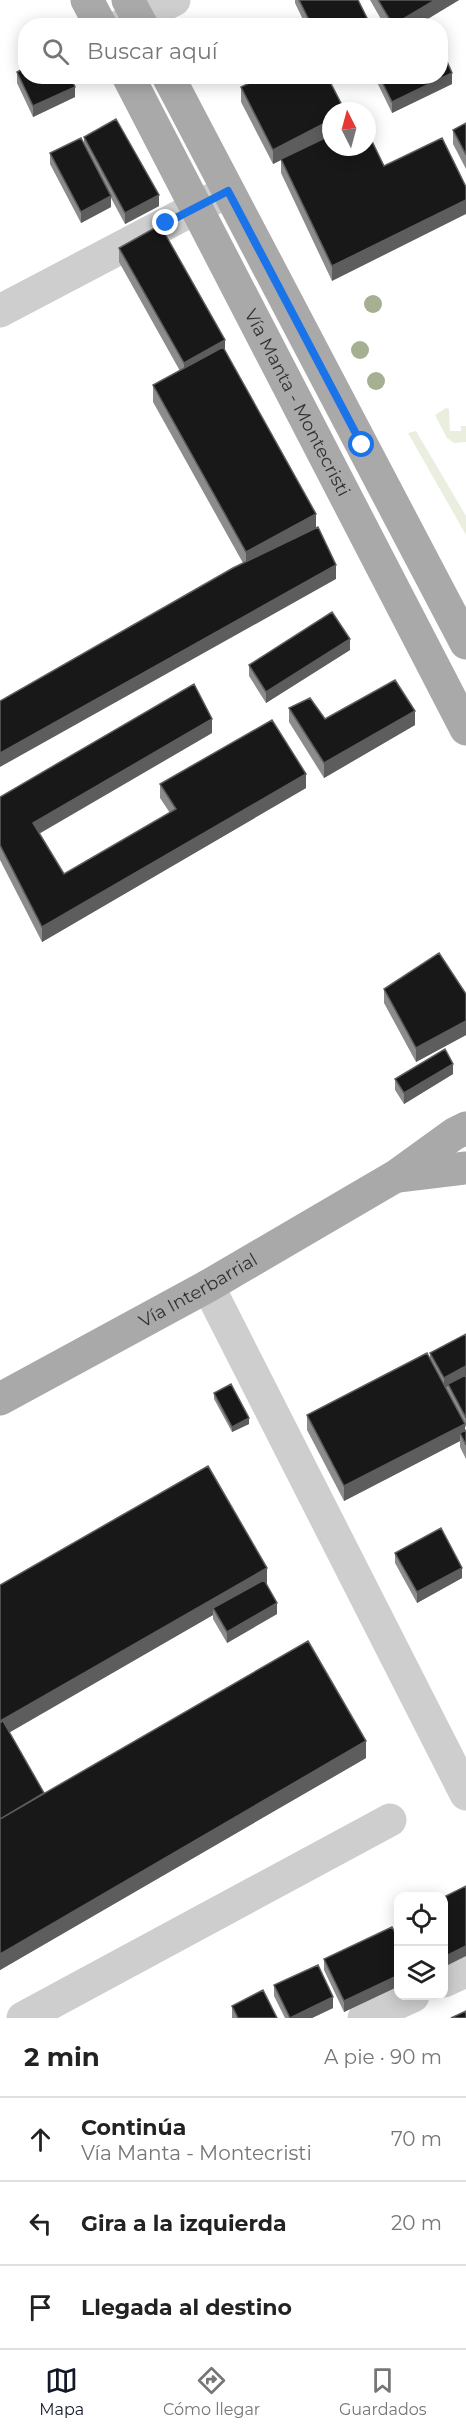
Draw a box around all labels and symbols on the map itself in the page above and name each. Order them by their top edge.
north arrow [322,102,376,156]
route end [152,209,178,235]
street label: Vía Manta - Montecristi [240,305,355,500]
route start [348,431,374,457]
street label: Vía Interbarrial [135,1249,261,1332]

